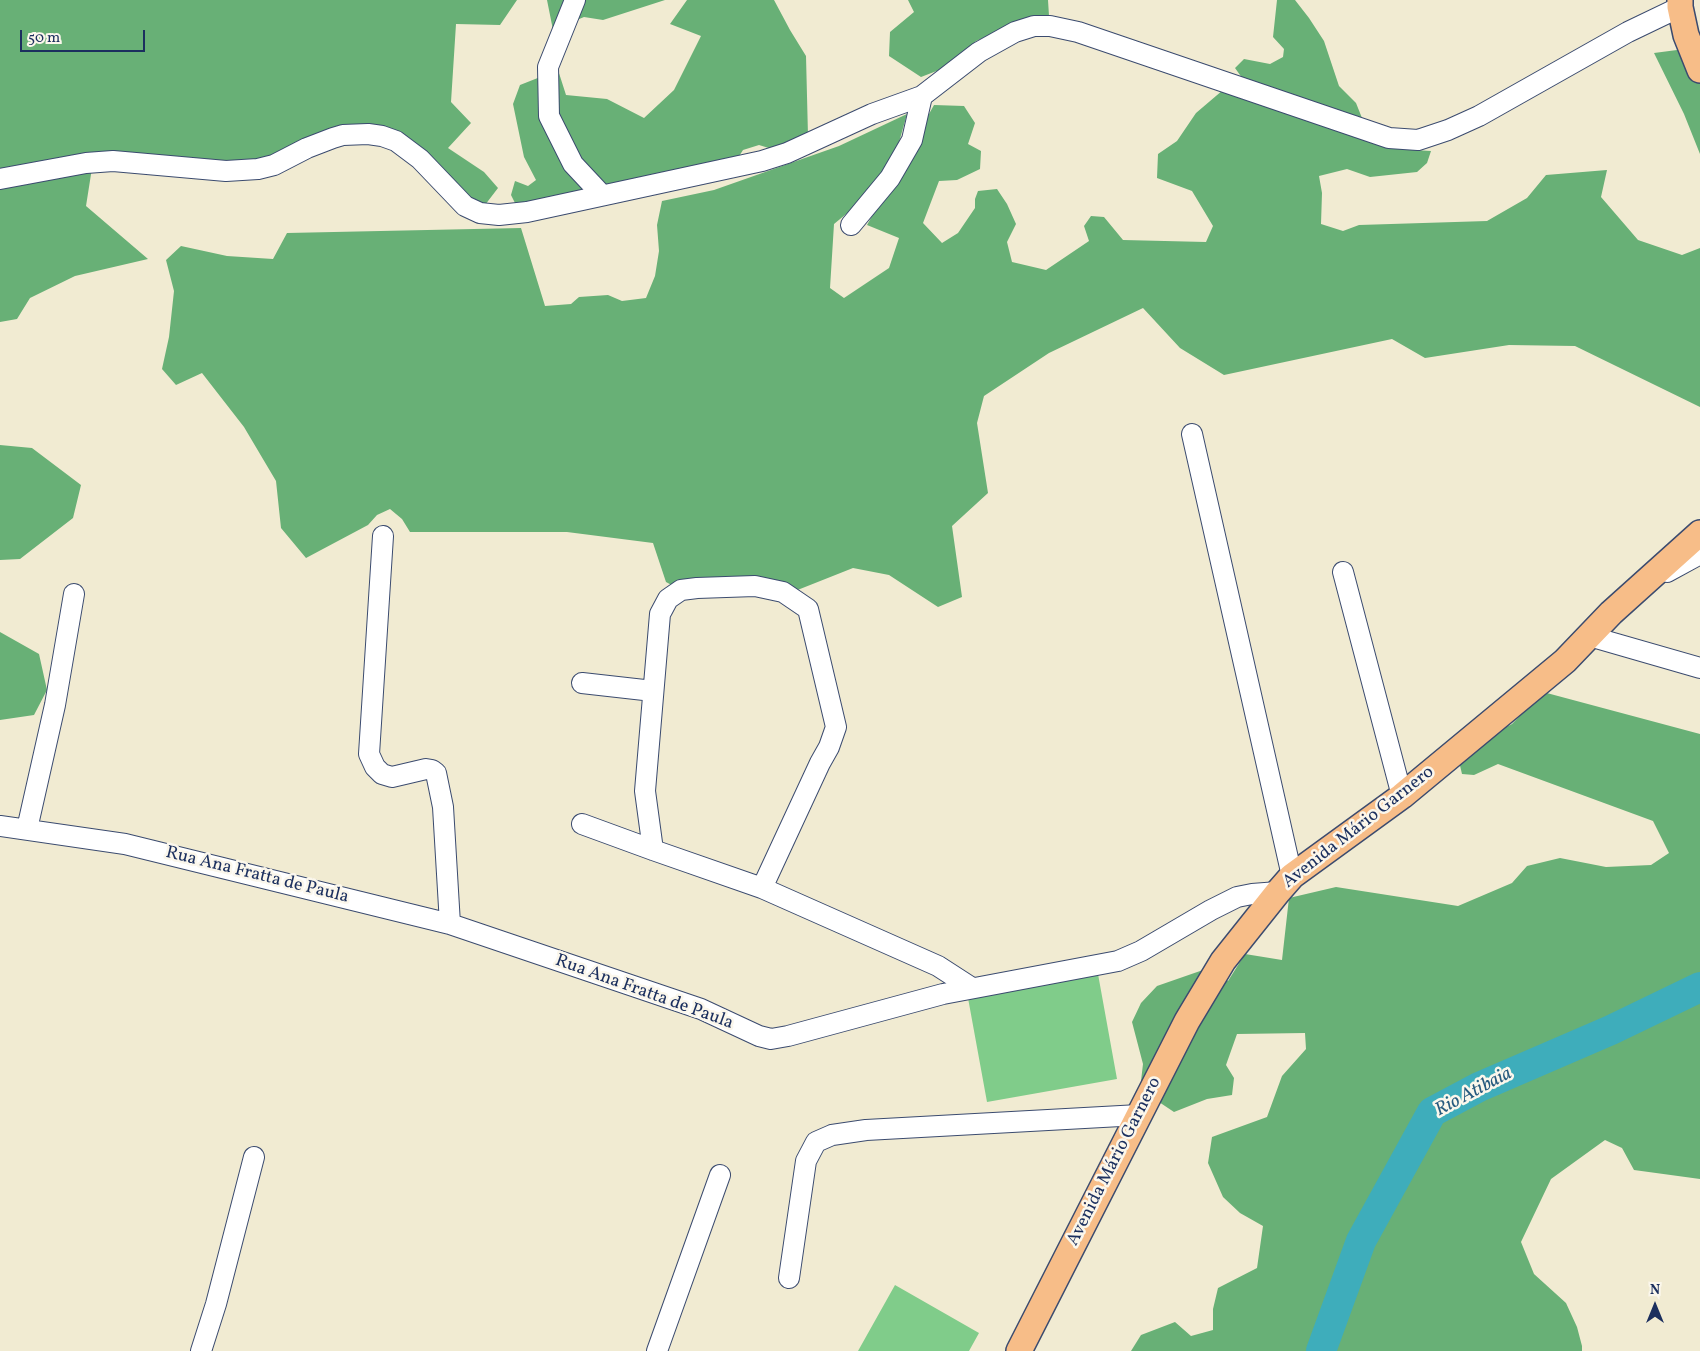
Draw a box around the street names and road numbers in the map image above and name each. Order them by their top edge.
street label: Avenida Mário Garnero [1279,762,1439,894]
street label: Rua Ana Fratta de Paula [163,843,351,909]
street label: Rua Ana Fratta de Paula [552,951,736,1035]
street label: Avenida Mário Garnero [1063,1074,1167,1250]

